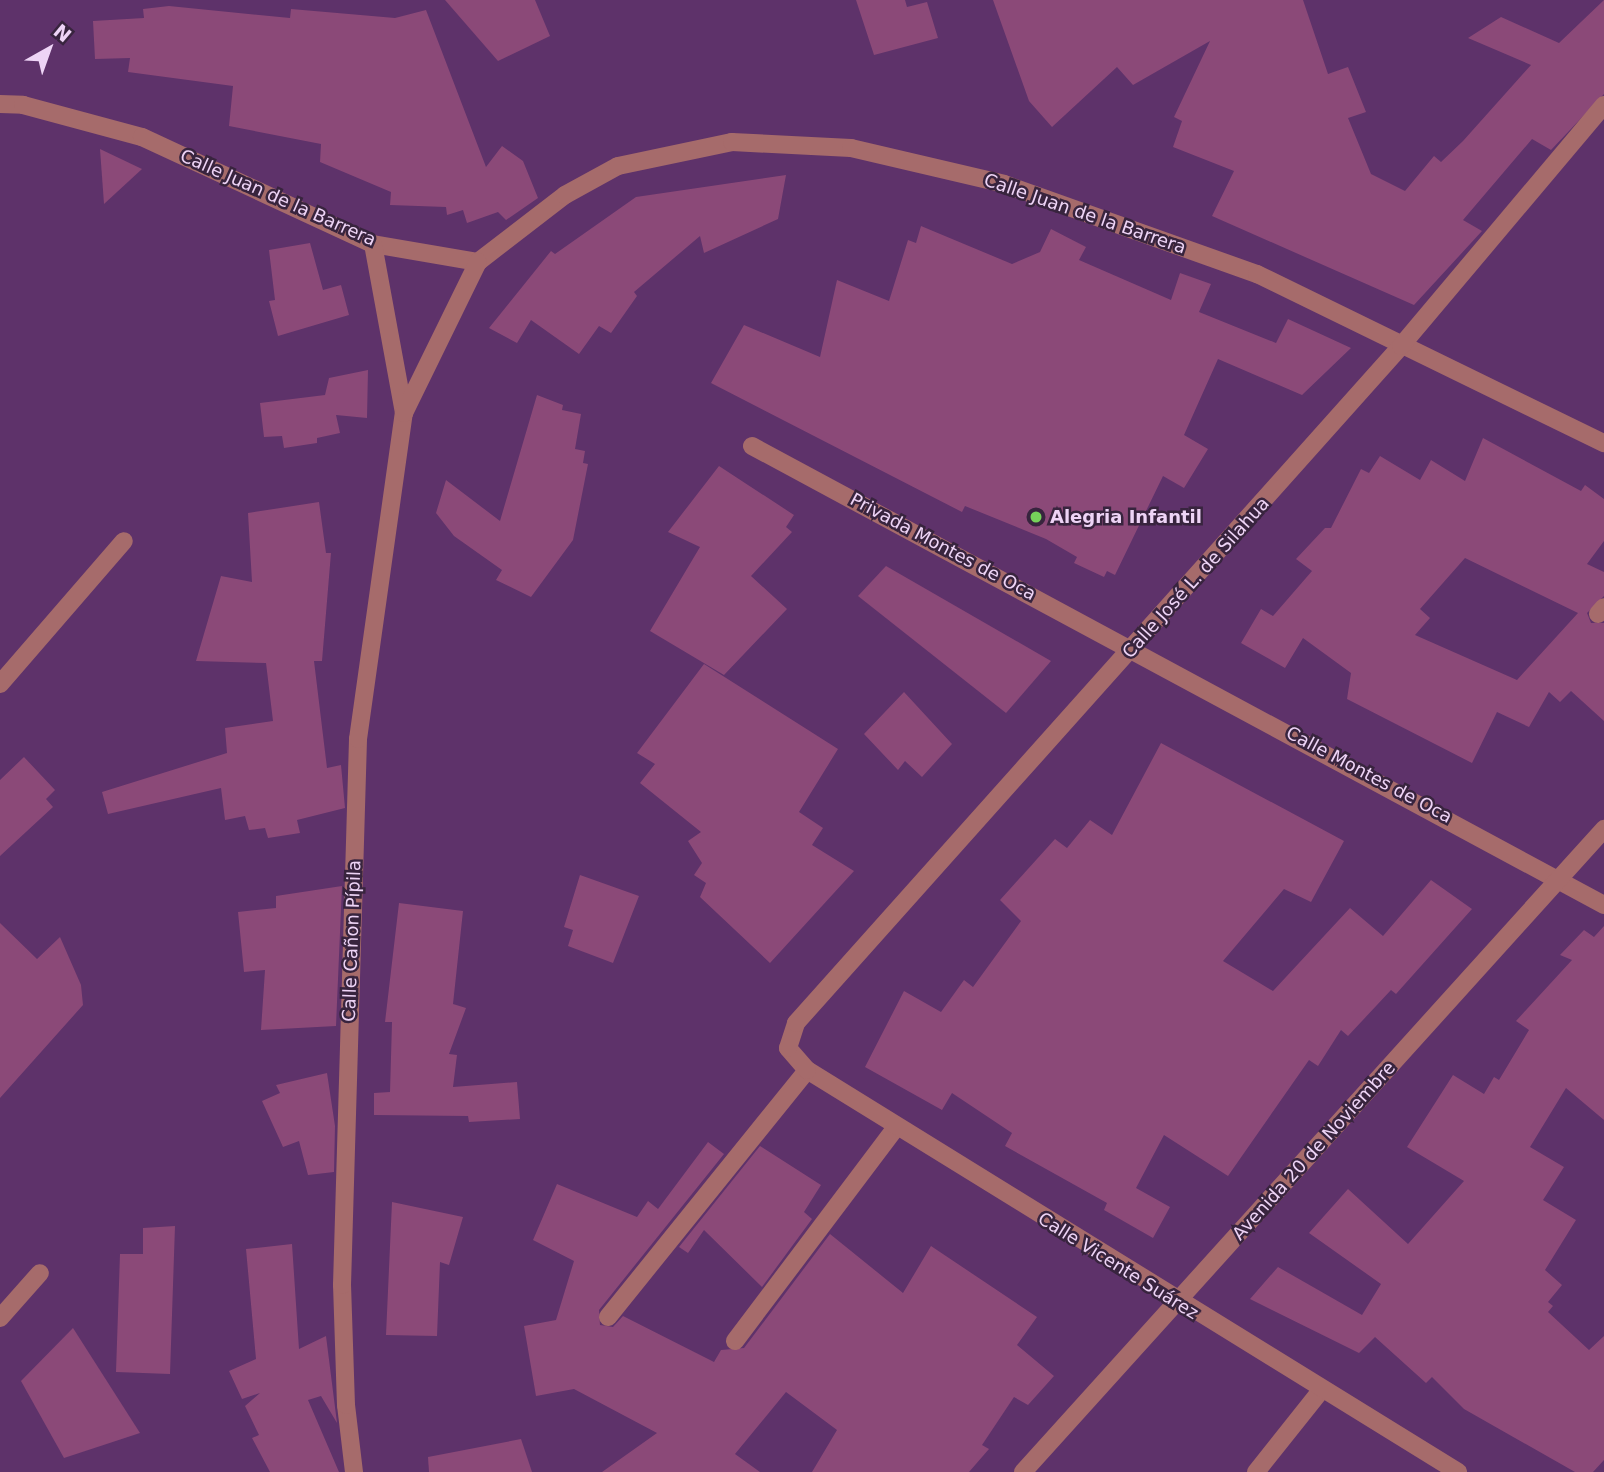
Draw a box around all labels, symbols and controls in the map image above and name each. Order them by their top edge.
north arrow [14,14,84,84]
text: N [49,19,76,46]
street label: Calle Juan de la Barrera [177,145,379,251]
street label: Calle Juan de la Barrera [981,169,1189,259]
street label: Privada Montes de Oca [846,489,1040,605]
street label: Calle José L. de Silahua [1118,493,1274,663]
place label: Alegria Infantil [1050,506,1202,528]
marker: Alegria Infantil [1028,509,1044,525]
street label: Calle Montes de Oca [1282,722,1456,828]
street label: Calle Cañon Pípila [338,860,366,1022]
street label: Avenida 20 de Noviembre [1228,1057,1400,1245]
street label: Calle Vicente Suárez [1034,1208,1202,1324]

